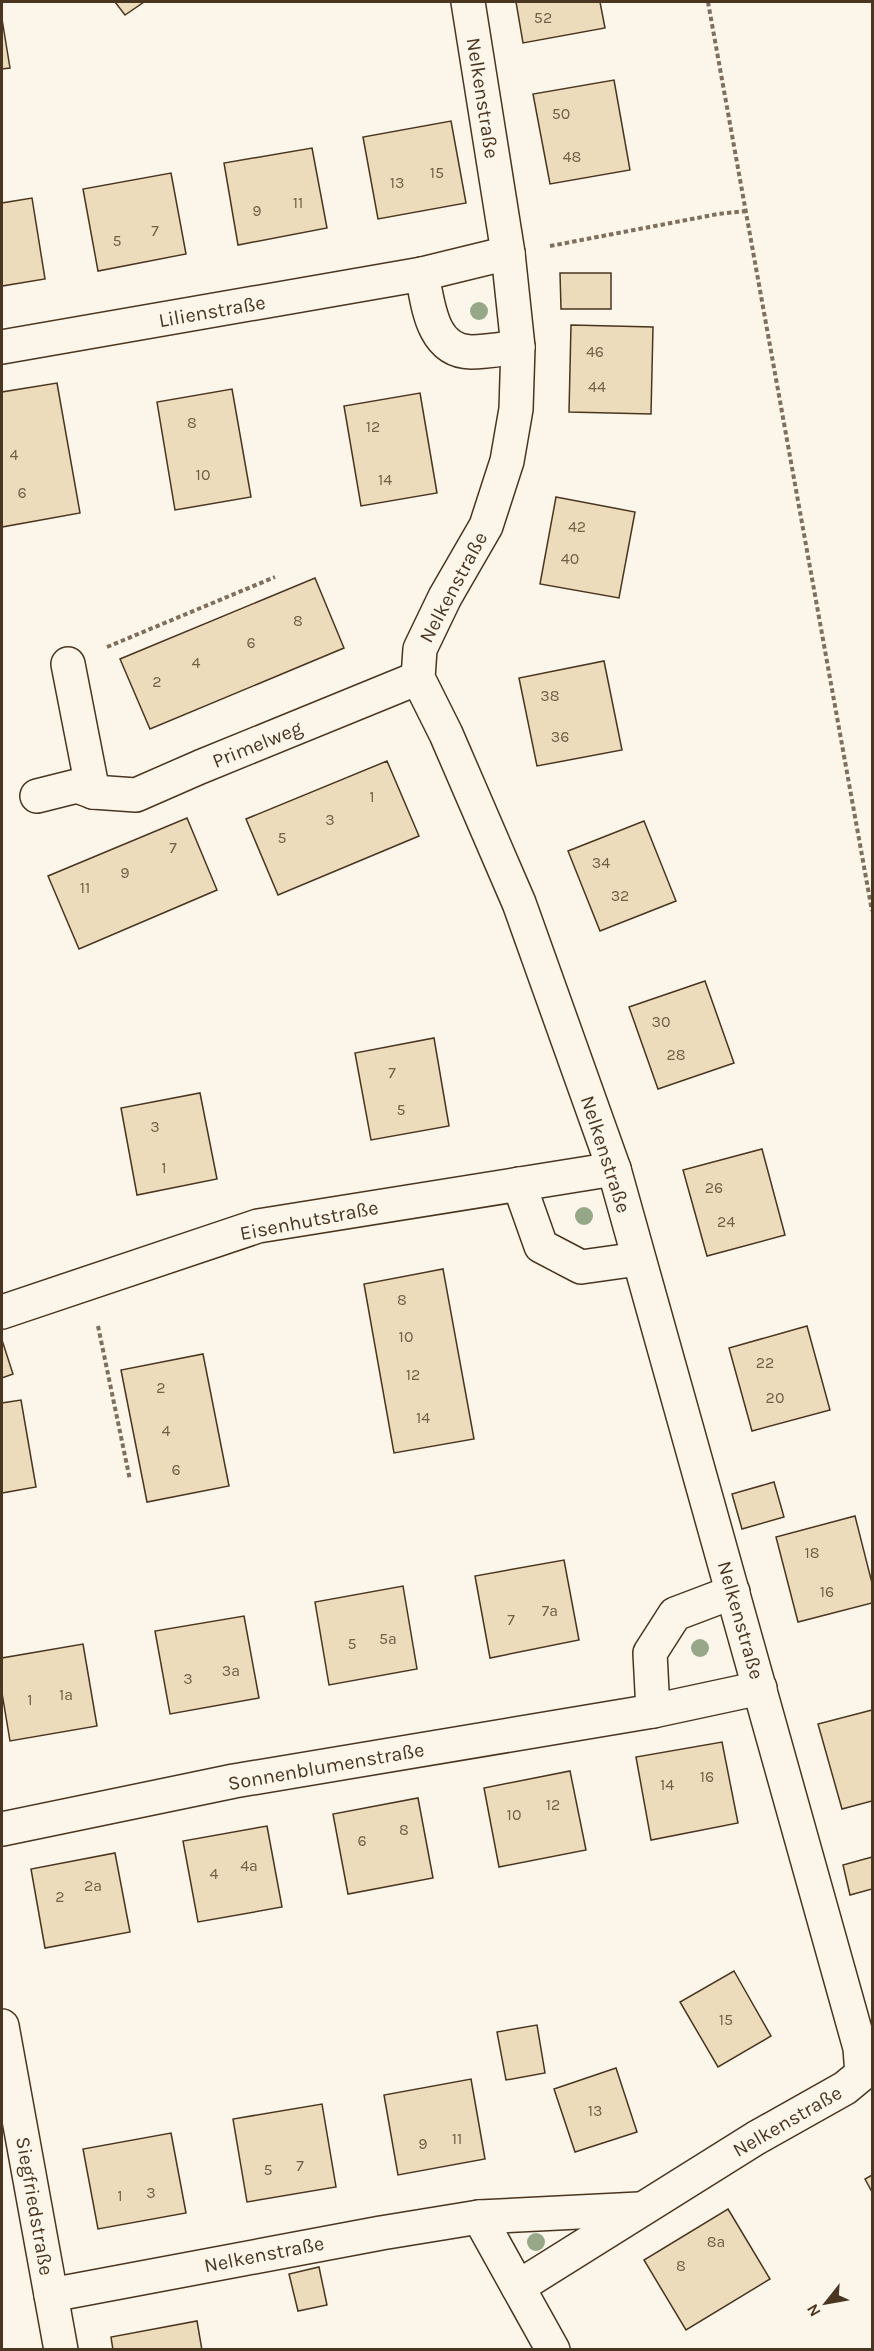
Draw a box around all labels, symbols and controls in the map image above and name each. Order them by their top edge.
house number: 52 [534,8,552,27]
street label: Nelkenstraße [462,36,503,160]
house number: 50 [552,104,570,123]
house number: 48 [563,147,581,166]
house number: 15 [430,163,444,182]
house number: 13 [390,173,404,192]
house number: 11 [293,193,303,212]
house number: 9 [252,201,262,220]
house number: 7 [151,221,159,240]
house number: 5 [112,231,122,250]
street label: Lilienstraße [157,291,267,332]
house number: 46 [586,342,604,361]
house number: 44 [588,377,606,396]
house number: 8 [187,413,197,432]
house number: 12 [366,417,380,436]
house number: 4 [10,445,19,464]
house number: 10 [196,465,210,484]
house number: 14 [378,470,392,489]
house number: 6 [17,483,27,502]
house number: 42 [568,517,586,536]
street label: Nelkenstraße [415,528,492,646]
house number: 40 [561,549,579,568]
house number: 8 [293,611,303,630]
house number: 6 [246,633,256,652]
house number: 4 [192,653,201,672]
house number: 2 [152,672,162,691]
house number: 38 [540,686,560,705]
street label: Primelweg [209,716,305,773]
house number: 36 [551,727,569,746]
house number: 1 [369,787,375,806]
house number: 3 [325,810,335,829]
house number: 5 [277,828,287,847]
house number: 7 [169,838,177,857]
house number: 34 [592,853,610,872]
house number: 9 [120,863,130,882]
house number: 11 [80,878,90,897]
house number: 32 [611,886,629,905]
house number: 30 [652,1012,670,1031]
house number: 28 [666,1045,686,1064]
house number: 7 [388,1063,396,1082]
street label: Nelkenstraße [576,1093,635,1216]
house number: 5 [396,1100,406,1119]
house number: 3 [150,1117,160,1136]
house number: 1 [161,1158,167,1177]
house number: 26 [705,1178,723,1197]
street label: Eisenhutstraße [238,1196,380,1245]
house number: 24 [717,1212,735,1231]
house number: 8 [397,1290,407,1309]
house number: 10 [399,1327,413,1346]
house number: 22 [756,1353,774,1372]
house number: 12 [406,1365,420,1384]
house number: 2 [156,1378,166,1397]
house number: 20 [766,1388,784,1407]
house number: 14 [416,1408,430,1427]
house number: 4 [162,1421,171,1440]
house number: 6 [171,1460,181,1479]
house number: 18 [804,1543,820,1562]
street label: Nelkenstraße [713,1558,768,1682]
house number: 16 [820,1582,834,1601]
house number: 7a [542,1601,558,1620]
house number: 7 [507,1610,515,1629]
house number: 5a [379,1629,397,1648]
house number: 5 [347,1634,357,1653]
house number: 3a [222,1661,240,1680]
house number: 3 [183,1669,193,1688]
house number: 1a [59,1685,73,1704]
house number: 1 [27,1690,33,1709]
street label: Sonnenblumenstraße [226,1738,426,1795]
house number: 16 [700,1767,714,1786]
house number: 14 [660,1775,674,1794]
house number: 12 [546,1795,560,1814]
house number: 10 [507,1805,521,1824]
house number: 8 [399,1820,409,1839]
house number: 6 [357,1831,367,1850]
house number: 4a [240,1856,258,1875]
house number: 4 [210,1864,219,1883]
house number: 2a [84,1876,102,1895]
house number: 2 [55,1887,65,1906]
house number: 15 [719,2010,733,2029]
street label: Nelkenstraße [729,2081,846,2162]
house number: 13 [588,2101,602,2120]
house number: 11 [452,2129,462,2148]
house number: 9 [418,2134,428,2153]
street label: Siegfriedstraße [11,2135,58,2277]
house number: 7 [296,2156,304,2175]
house number: 5 [263,2160,273,2179]
house number: 3 [146,2183,156,2202]
house number: 1 [117,2186,123,2205]
street label: Nelkenstraße [202,2232,326,2277]
house number: 8a [707,2232,725,2251]
house number: 8 [676,2256,686,2275]
north arrow [796,2273,856,2333]
text: N [802,2301,825,2320]

